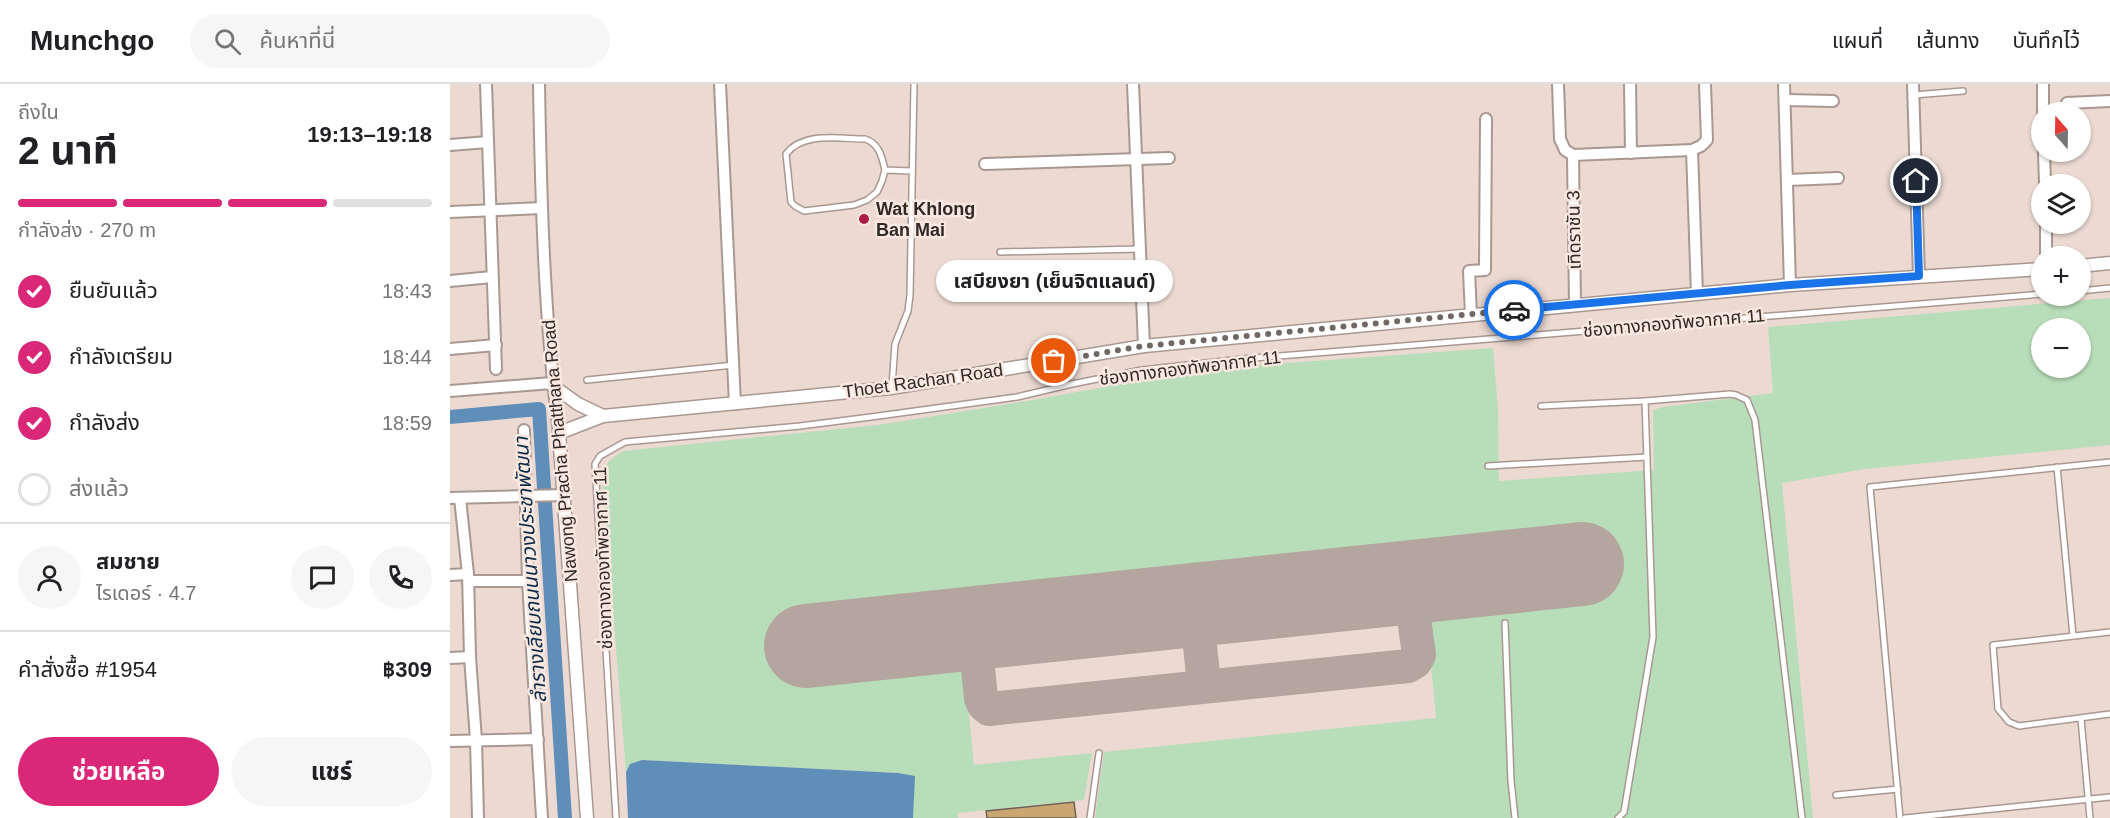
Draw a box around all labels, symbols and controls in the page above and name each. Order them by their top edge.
search box [190,14,610,68]
text: Munchgo [30,25,154,56]
icon: search [211,25,244,58]
text: ค้นหาที่นี่ [259,28,335,53]
text: แผนที่ [1832,29,1883,52]
text: เส้นทาง [1916,29,1980,52]
text: บันทึกไว้ [2013,29,2080,52]
text: ถึงใน [18,101,59,123]
north arrow [2031,102,2091,162]
map controls [2031,102,2091,378]
text: 19:13–19:18 [307,122,432,147]
text: 2 นาที [18,129,118,172]
pin [1890,155,1941,206]
icon: home [1899,164,1932,197]
button: layers [2031,174,2091,234]
street label: เทิดราชัน 3 [1563,190,1585,270]
place label: Wat Khlong Ban Mai [876,199,975,240]
marker: Wat Khlong Ban Mai [857,212,871,226]
text: กำลังส่ง · 270 m [18,219,156,241]
button: + [2031,246,2091,306]
callout: เสบียงยา (เย็นจิตแลนด์) [936,259,1172,301]
text: เสบียงยา (เย็นจิตแลนด์) [954,270,1155,292]
icon: check [18,275,51,308]
text: ยืนยันแล้ว [69,278,158,303]
text: 18:43 [382,280,432,302]
courier [1484,280,1544,340]
icon: car [1498,294,1531,327]
street label: ช่องทางกองทัพอากาศ 11 [1582,305,1766,341]
button: − [2031,318,2091,378]
street label: Nawong Pracha Phatthana Road [539,319,581,583]
pin [1028,335,1079,386]
icon: check [18,341,51,374]
text: กำลังเตรียม [69,344,173,369]
icon: bag [1037,344,1070,377]
text: 18:44 [382,346,432,368]
street label: ช่องทางกองทัพอากาศ 11 [1098,347,1282,389]
street label: Thoet Rachan Road [842,360,1004,402]
icon: check [18,407,51,440]
text: กำลังส่ง [69,410,140,435]
text: 18:59 [382,412,432,434]
water label: ลำรางเลียบถนนนาวงประชาพัฒนา [510,435,550,704]
street label: ช่องทางกองทัพอากาศ 11 [590,466,616,650]
text: ส่งแล้ว [69,476,129,501]
button: person [18,546,81,609]
button: chat [291,546,354,609]
button: phone [369,546,432,609]
text: สมชาย [96,549,160,574]
text: ไรเดอร์ · 4.7 [96,582,196,604]
text: คำสั่งซื้อ #1954 [18,657,157,682]
text: ฿309 [383,657,432,682]
button: ช่วยเหลือ [18,737,219,806]
button: แชร์ [231,737,432,806]

